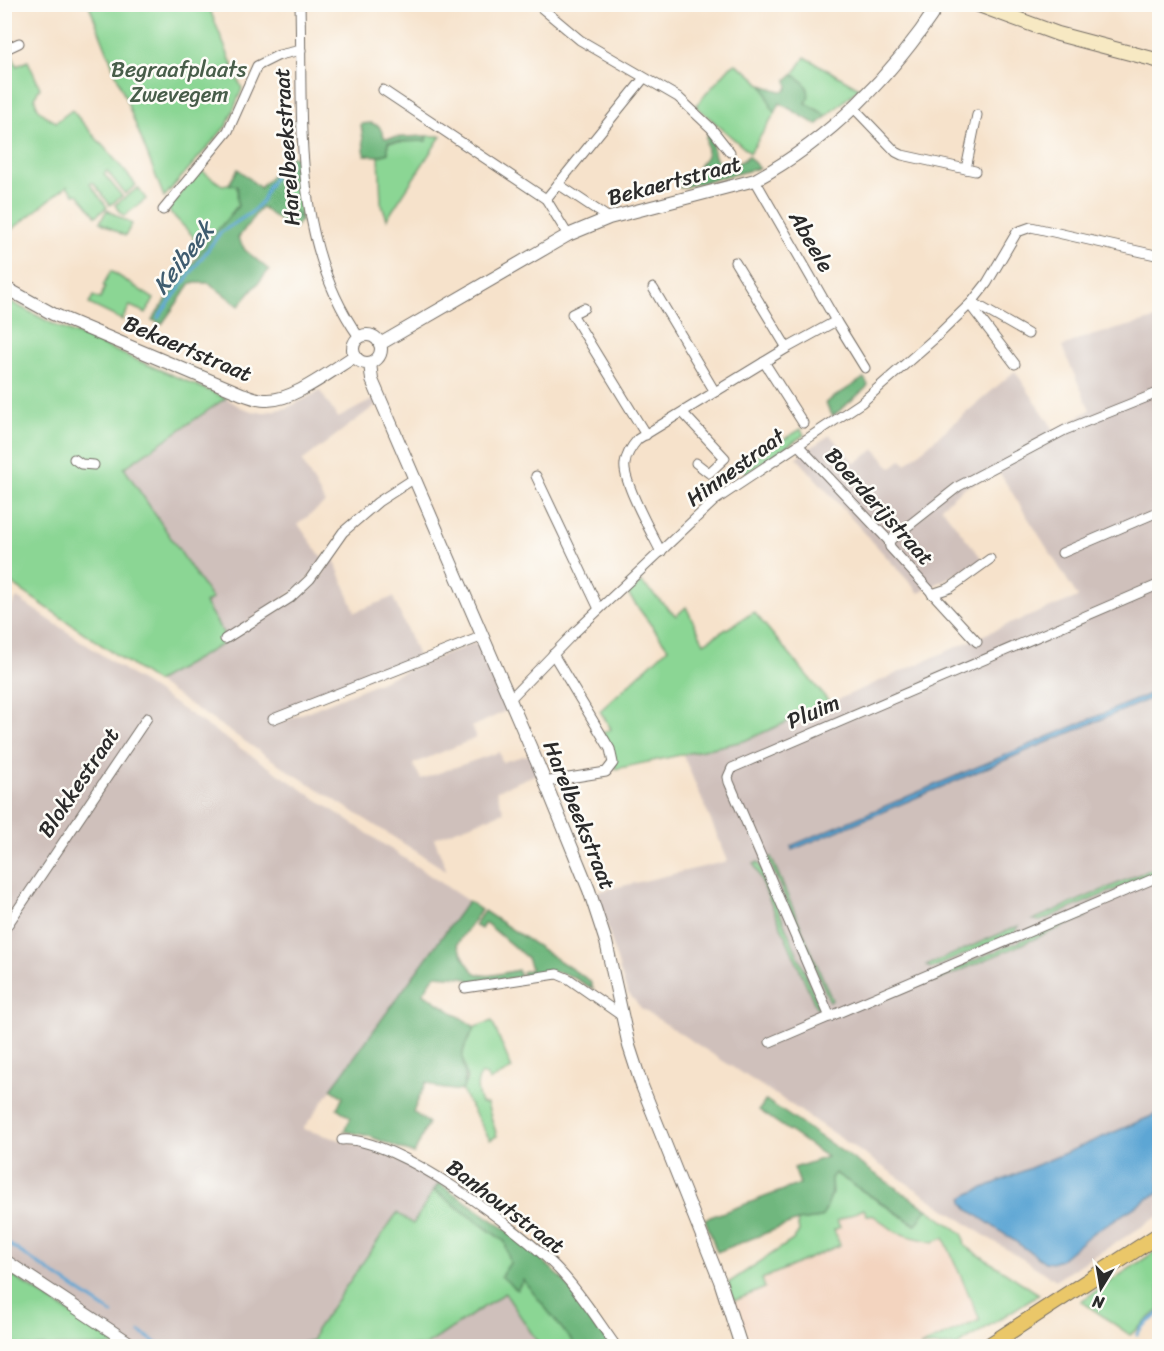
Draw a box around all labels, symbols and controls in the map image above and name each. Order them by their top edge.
park label: Begraafplaats Zwevegem [111,50,248,114]
street label: Harelbeekstraat [261,66,311,227]
street label: Bekaertstraat [603,144,746,217]
street label: Abeele [778,202,845,280]
water label: Keibeek [141,210,227,304]
street label: Bekaertstraat [117,304,259,393]
street label: Hinnestraat [677,417,794,517]
street label: Boerderijstraat [815,438,944,575]
street label: Pluim [781,683,846,740]
street label: Blokkestraat [27,719,130,846]
street label: Harelbeekstraat [532,735,627,896]
street label: Banhoutstraat [438,1149,574,1265]
north arrow [1071,1258,1131,1318]
text: N [1089,1287,1107,1318]

